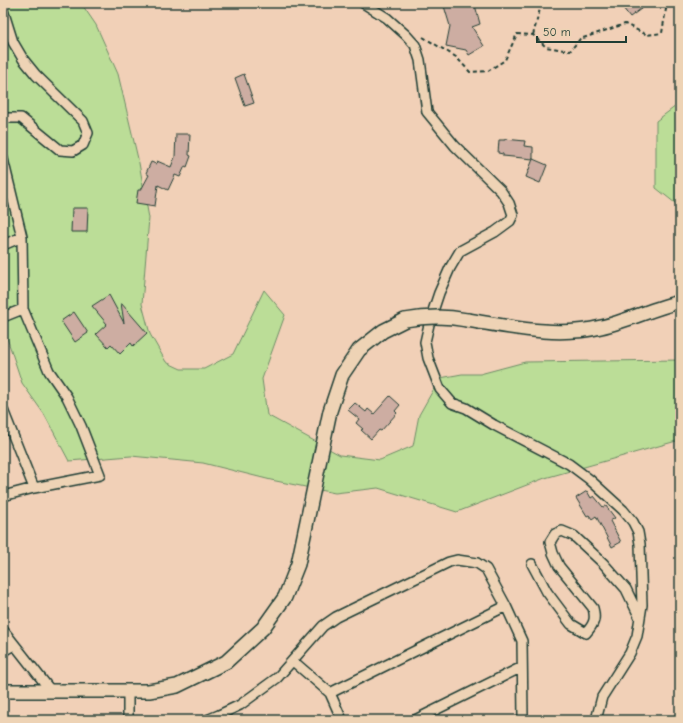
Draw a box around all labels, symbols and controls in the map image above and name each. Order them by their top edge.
scale bar [537,18,626,44]
text: 50 m [543,25,571,39]

